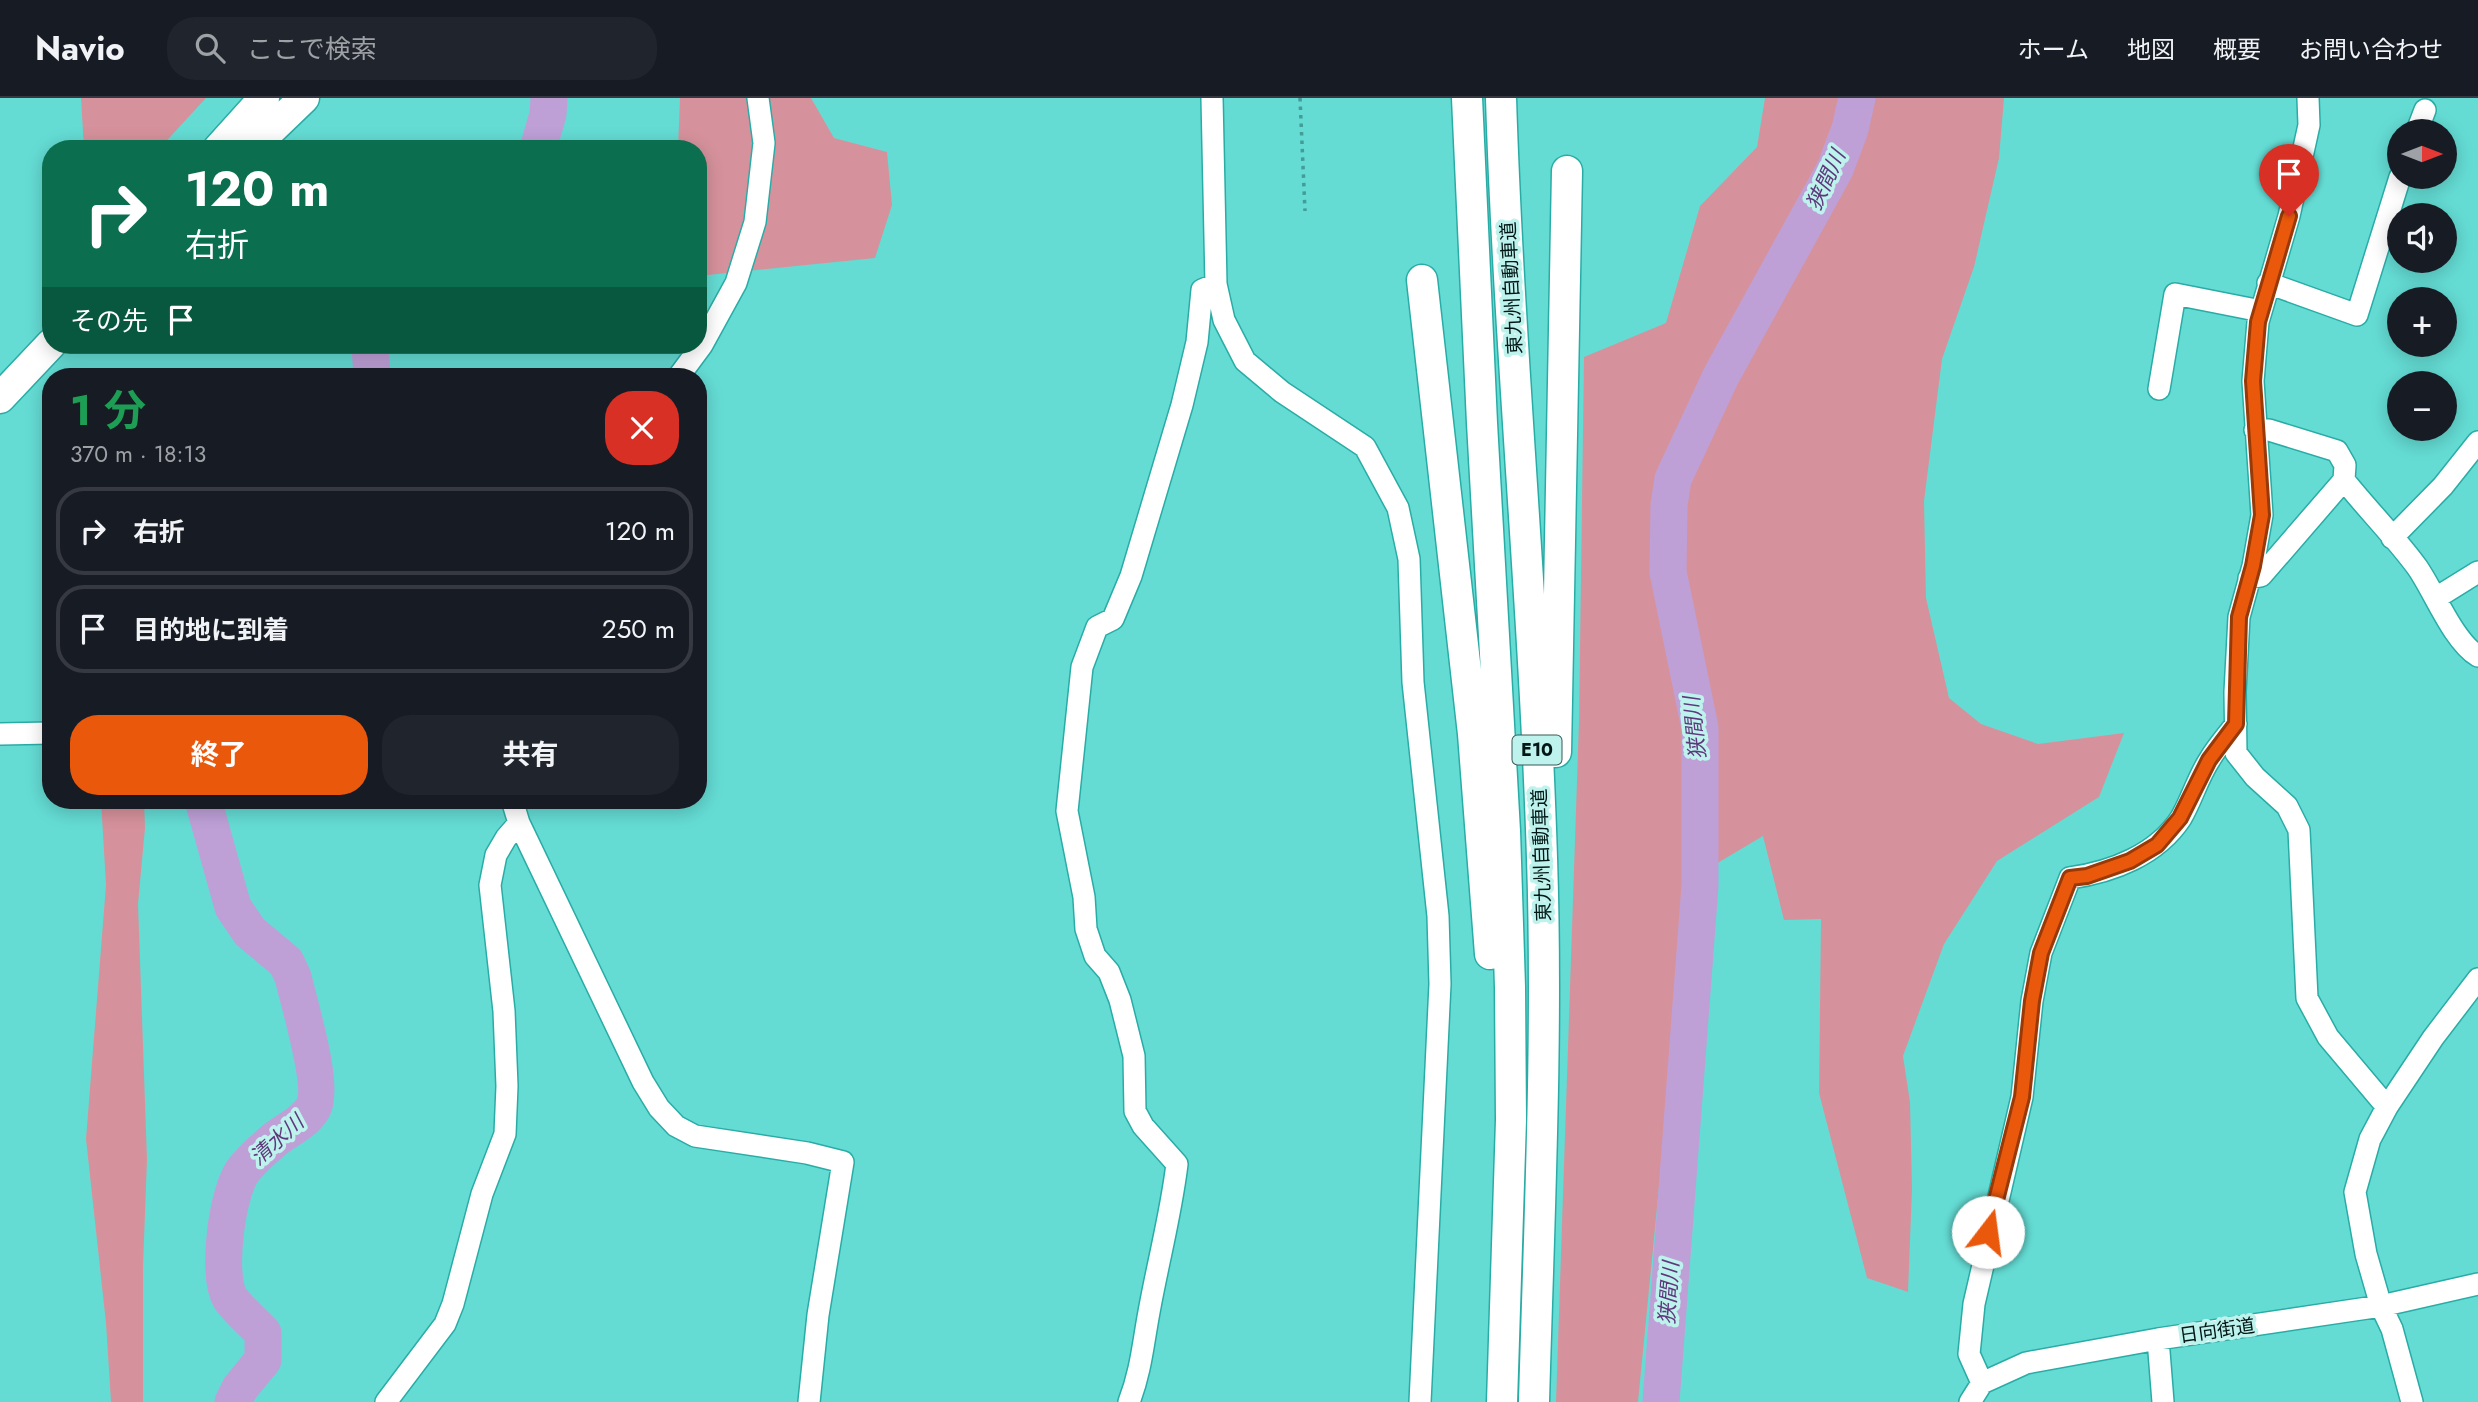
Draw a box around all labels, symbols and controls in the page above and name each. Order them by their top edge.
search box [167,17,657,80]
text: Navio [35,25,125,72]
icon: search [191,29,229,67]
text: ここで検索 [247,30,377,68]
text: ホーム [2018,32,2089,67]
text: 地図 [2127,32,2175,67]
text: 概要 [2213,32,2261,67]
text: お問い合わせ [2299,32,2443,67]
north arrow [2387,119,2457,189]
map controls [2387,119,2457,441]
water label: 狭間川 [1799,143,1854,215]
pin [2259,144,2319,216]
text: 120 m [185,154,329,224]
icon: arrive [2270,155,2308,193]
icon: right [70,168,161,259]
button: sound [2387,203,2457,273]
street label: 東九州自動車道 [1495,221,1528,355]
text: 右折 [185,222,249,268]
button: + [2387,287,2457,357]
icon: arrive [162,301,200,339]
text: その先 [70,302,148,340]
button: − [2387,371,2457,441]
text: 1 分 [70,380,146,441]
button: close [605,391,679,465]
text: 370 m · 18:13 [70,437,206,471]
icon: right [74,512,112,550]
text: 120 m [605,512,675,550]
text: 右折 [133,513,185,551]
icon: arrive [74,610,112,648]
text: 250 m [602,610,675,648]
text: 目的地に到着 [133,611,289,649]
water label: 狭間川 [1677,693,1713,761]
button: 終了 [70,715,368,795]
button: 共有 [382,715,679,795]
road number: E10 [1512,736,1562,764]
street label: 東九州自動車道 [1526,788,1557,922]
water label: 清水川 [244,1106,312,1172]
position arrow [1951,1195,2025,1269]
water label: 狭間川 [1652,1259,1686,1325]
street label: 日向街道 [2178,1312,2257,1349]

